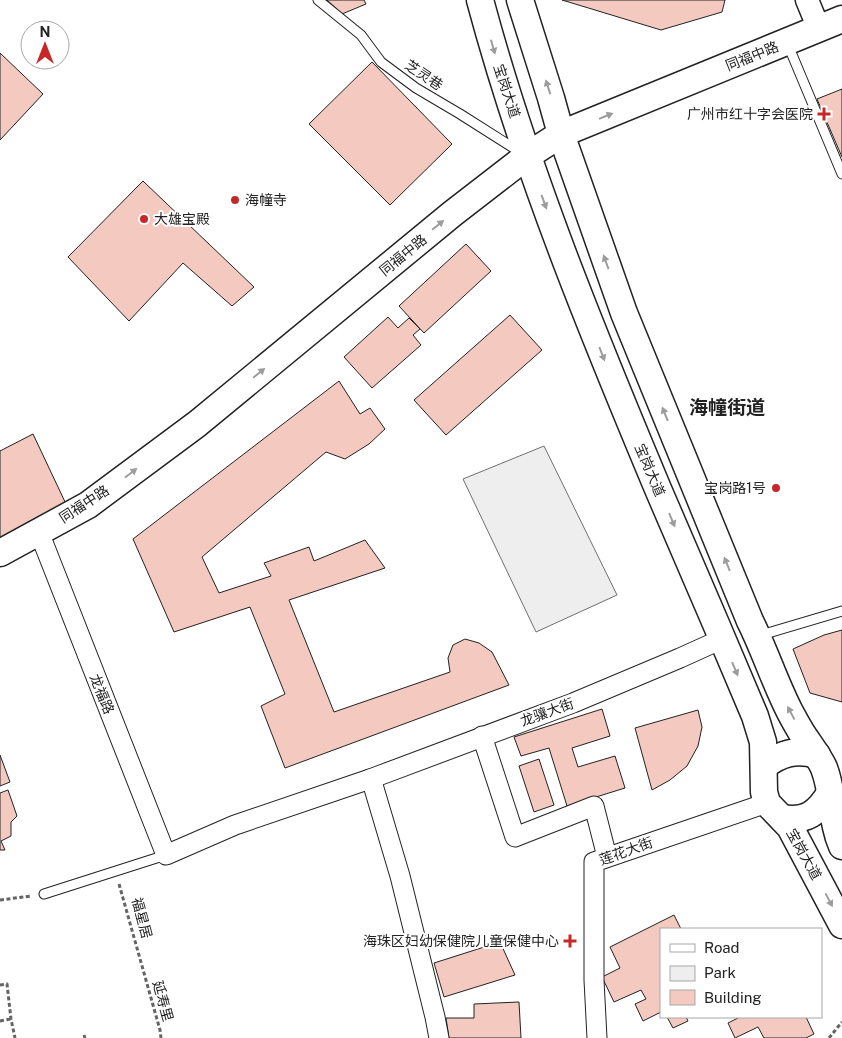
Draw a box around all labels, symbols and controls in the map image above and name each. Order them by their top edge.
north arrow [20,20,70,70]
text: N [40,24,50,40]
street label: 同福中路 [723,38,781,74]
one-way arrow [489,40,497,55]
street label: 芝灵巷 [402,57,446,93]
street label: 宝岗大道 [491,62,523,120]
one-way arrow [543,79,551,94]
place label: 广州市红十字会医院 [687,106,813,122]
marker: 广州市红十字会医院 [817,107,831,121]
one-way arrow [599,112,614,120]
place label: 海幢寺 [245,192,287,208]
marker: 海幢寺 [229,194,241,206]
one-way arrow [540,195,548,210]
place label: 大雄宝殿 [154,211,210,227]
marker: 大雄宝殿 [138,213,150,225]
one-way arrow [432,220,445,231]
street label: 同福中路 [376,231,430,279]
one-way arrow [602,255,609,270]
one-way arrow [598,347,606,361]
one-way arrow [252,368,265,379]
district label: 海幢街道 [689,396,765,418]
one-way arrow [661,406,669,421]
street label: 宝岗大道 [632,441,668,499]
one-way arrow [124,468,138,478]
place label: 宝岗路1号 [704,480,766,496]
street label: 同福中路 [56,482,112,526]
marker: 宝岗路1号 [770,482,782,494]
one-way arrow [668,513,676,527]
one-way arrow [722,557,730,571]
one-way arrow [731,662,739,677]
street label: 龙福路 [87,672,117,716]
street label: 龙骧大街 [518,695,576,729]
one-way arrow [787,706,795,721]
street label: 宝岗大道 [783,826,825,882]
street label: 莲花大街 [597,834,655,868]
one-way arrow [825,893,833,907]
street label: 福星居 [129,896,155,940]
legend [660,928,822,1018]
place label: 海珠区妇幼保健院儿童保健中心 [363,933,559,949]
marker: 海珠区妇幼保健院儿童保健中心 [563,934,577,948]
text: Road [704,939,740,956]
text: Park [704,964,736,981]
street label: 延寿里 [150,979,176,1023]
text: Building [704,989,762,1006]

